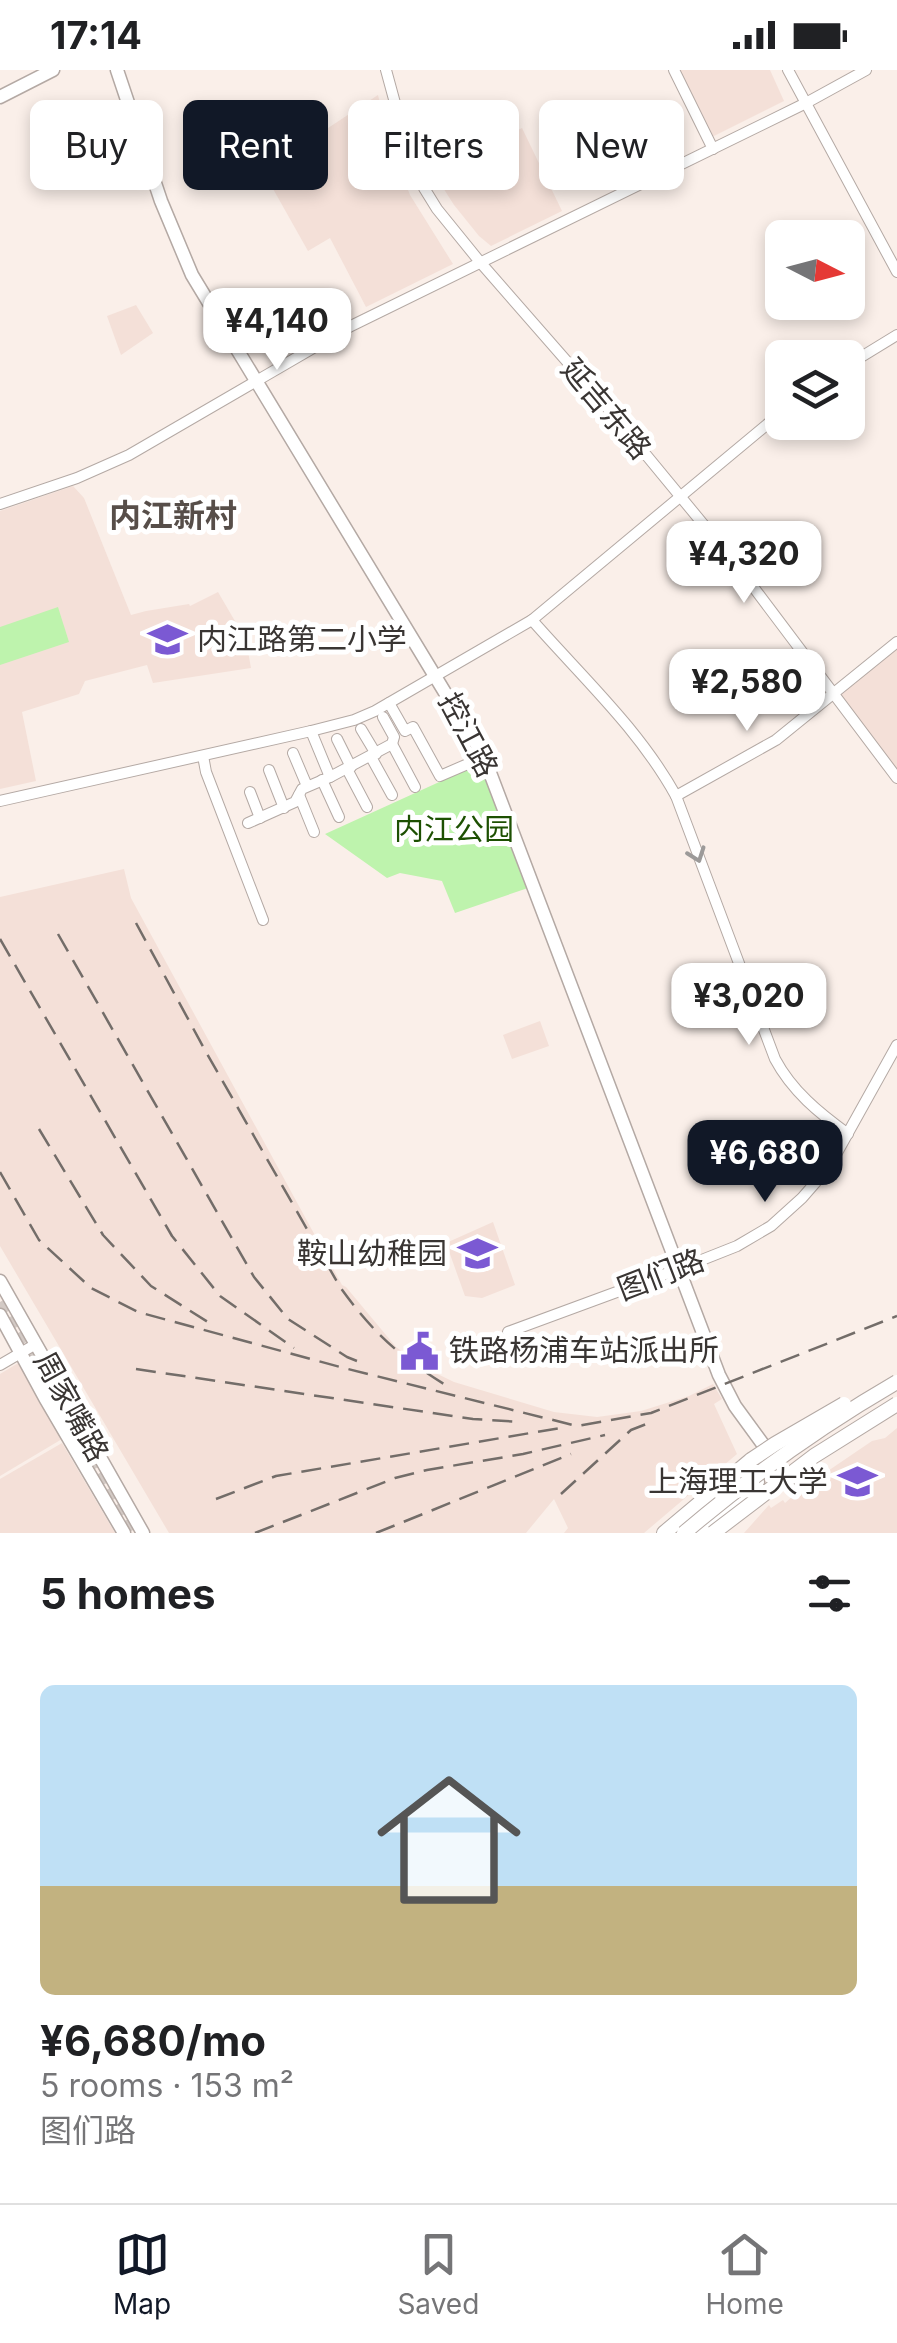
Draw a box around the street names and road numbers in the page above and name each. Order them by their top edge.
street label: 延吉东路 [554,351,659,466]
street label: 控江路 [432,686,506,783]
street label: 图们路 [612,1241,709,1307]
street label: 周家嘴路 [27,1345,117,1468]

